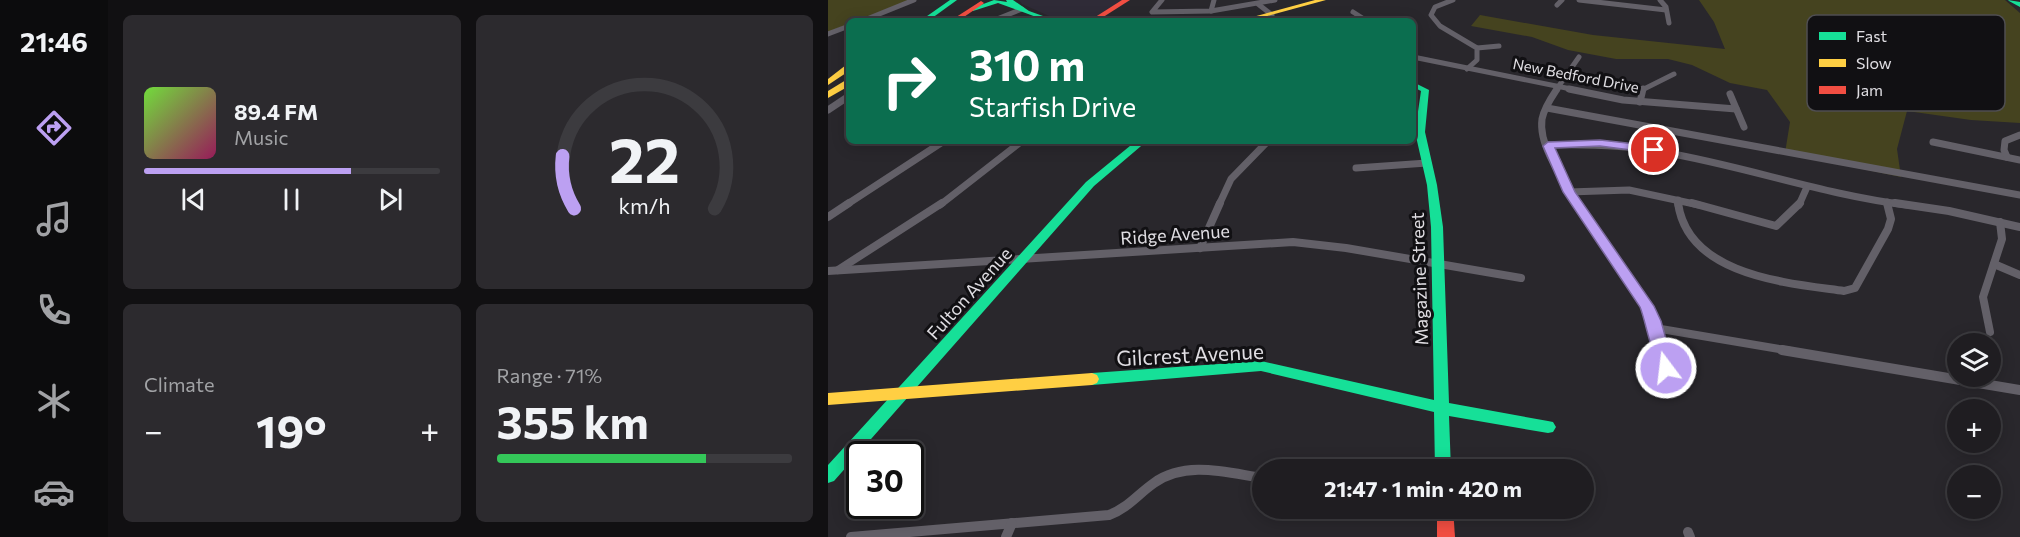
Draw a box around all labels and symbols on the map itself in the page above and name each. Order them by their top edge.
legend [1807,15,2005,111]
text: Fast [1856,26,1887,45]
text: Slow [1856,53,1892,72]
street label: New Bedford Drive [1511,54,1641,96]
text: Jam [1856,80,1883,99]
pin [1628,124,1679,175]
street label: Magazine Street [1406,212,1432,346]
street label: Ridge Avenue [1120,219,1230,249]
street label: Fulton Avenue [922,242,1016,344]
position arrow [1634,336,1698,400]
street label: Gilcrest Avenue [1116,338,1264,370]
speed limit sign: 30 [846,441,924,519]

